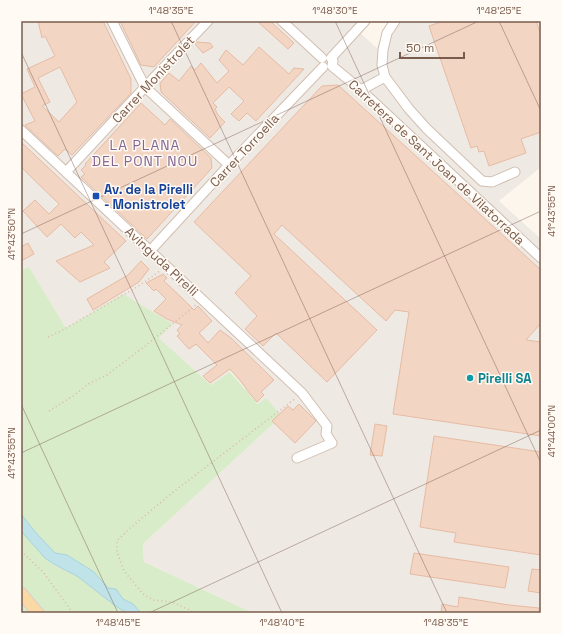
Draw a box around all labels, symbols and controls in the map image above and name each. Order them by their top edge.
text: 1°48'35"E [149,4,194,17]
text: 1°48'30"E [312,4,358,17]
text: 1°48'25"E [477,4,522,17]
street label: Carrer Monistrolet [108,32,198,127]
scale bar [400,34,464,60]
text: 50 m [406,40,434,56]
street label: Carretera de Sant Joan de Vilatorrada [345,76,529,249]
street label: Carrer Torroella [206,110,283,191]
district label: LA PLANA DEL PONT NOU [92,136,198,170]
place label: Av. de la Pirelli - Monistrolet [104,181,193,213]
text: 41°43'55"N [545,185,558,237]
marker: Av. de la Pirelli - Monistrolet [91,191,101,201]
text: 41°43'50"N [5,208,18,260]
street label: Avinguda Pirelli [121,223,202,300]
place label: Pirelli SA [478,370,532,387]
marker: Pirelli SA [465,373,475,383]
text: 41°44'00"N [545,405,558,457]
text: 41°43'55"N [5,427,18,479]
text: 1°48'45"E [96,616,141,629]
text: 1°48'40"E [259,616,305,629]
text: 1°48'35"E [424,616,469,629]

